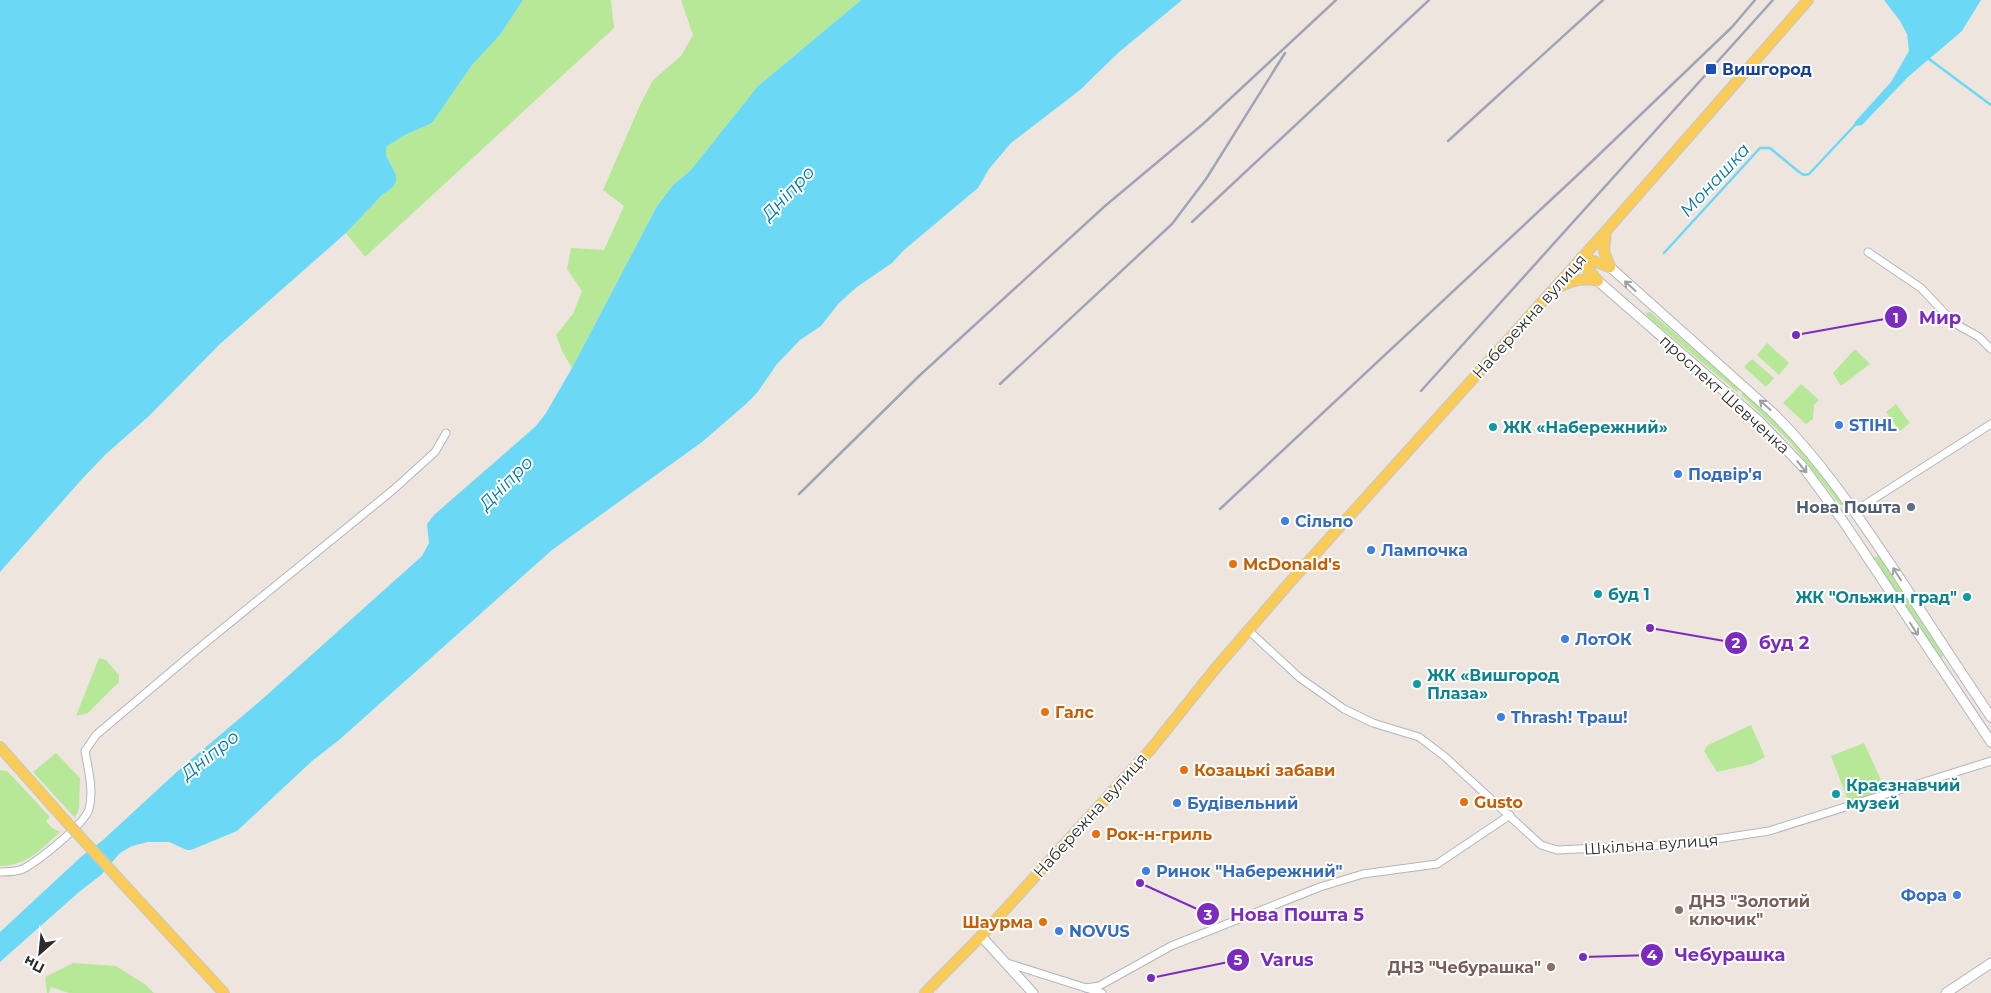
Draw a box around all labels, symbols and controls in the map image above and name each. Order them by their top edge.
place label: Вишгород [1722,60,1812,79]
marker: Вишгород [1704,62,1718,76]
water label: Монашка [1675,139,1755,221]
water label: Дніпро [755,161,819,226]
street label: Набережна вулиця [1468,250,1590,383]
one-way arrow [1624,280,1637,292]
callout: Мир [1884,301,1971,334]
text: Мир [1919,307,1961,329]
text: 1 [1893,308,1899,327]
street label: проспект Шевченка [1656,331,1794,458]
one-way arrow [1758,400,1771,411]
place label: STIHL [1849,416,1897,435]
place label: ЖК «Набережний» [1503,418,1668,437]
marker: STIHL [1833,419,1845,431]
marker: ЖК «Набережний» [1487,421,1499,433]
water label: Дніпро [473,451,538,516]
one-way arrow [1797,460,1808,473]
place label: Подвір'я [1688,465,1762,484]
marker: Подвір'я [1672,468,1684,480]
place label: Нова Пошта [1796,498,1901,517]
marker: Нова Пошта [1905,501,1917,513]
place label: Сільпо [1295,512,1353,531]
marker: Сільпо [1279,515,1291,527]
place label: Лампочка [1381,541,1468,560]
marker: Лампочка [1365,544,1377,556]
place label: McDonald's [1243,555,1341,574]
marker: McDonald's [1227,558,1239,570]
one-way arrow [1891,567,1902,581]
place label: буд 1 [1608,585,1650,604]
marker: буд 1 [1592,588,1604,600]
place label: ЖК "Ольжин град" [1795,588,1957,607]
marker: ЖК "Ольжин град" [1961,591,1973,603]
one-way arrow [1909,622,1920,636]
callout: буд 2 [1723,626,1819,659]
place label: ЛотОК [1575,630,1632,649]
text: буд 2 [1759,632,1810,654]
marker: ЛотОК [1559,633,1571,645]
text: 2 [1732,633,1741,652]
place label: ЖК «Вишгород Плаза» [1427,666,1559,703]
marker: ЖК «Вишгород Плаза» [1411,678,1423,690]
place label: Галс [1055,703,1094,722]
marker: Галс [1039,706,1051,718]
place label: Thrash! Траш! [1511,708,1628,727]
marker: Thrash! Траш! [1495,711,1507,723]
water label: Дніпро [175,726,243,786]
street label: Набережна вулиця [1029,749,1151,882]
place label: Козацькі забави [1194,761,1335,780]
marker: Козацькі забави [1178,764,1190,776]
place label: Краєзнавчий музей [1846,776,1960,813]
marker: Краєзнавчий музей [1830,788,1842,800]
place label: Gusto [1474,793,1523,812]
place label: Будівельний [1187,794,1298,813]
marker: Gusto [1458,796,1470,808]
marker: Будівельний [1171,797,1183,809]
place label: Рок-н-гриль [1106,825,1213,844]
marker: Рок-н-гриль [1090,828,1102,840]
street label: Шкільна вулиця [1583,830,1719,859]
place label: Ринок "Набережний" [1156,862,1343,881]
marker: Ринок "Набережний" [1140,865,1152,877]
place label: Фора [1901,886,1947,905]
marker: Фора [1951,889,1963,901]
place label: ДНЗ "Золотий ключик" [1689,892,1810,929]
callout: Нова Пошта 5 [1196,898,1374,931]
text: Нова Пошта 5 [1230,904,1364,926]
marker: ДНЗ "Золотий ключик" [1673,904,1685,916]
text: 3 [1203,905,1213,924]
place label: Шаурма [962,913,1033,932]
marker: Шаурма [1037,916,1049,928]
place label: NOVUS [1069,922,1130,941]
marker: NOVUS [1053,925,1065,937]
north arrow [15,928,65,978]
callout: Чебурашка [1640,938,1795,971]
callout: Varus [1225,943,1324,976]
text: Чебурашка [1675,944,1785,966]
text: 4 [1647,945,1658,964]
text: Varus [1259,949,1314,971]
text: 5 [1234,950,1243,969]
text: Пн [21,952,48,977]
place label: ДНЗ "Чебурашка" [1387,958,1541,977]
marker: ДНЗ "Чебурашка" [1545,961,1557,973]

